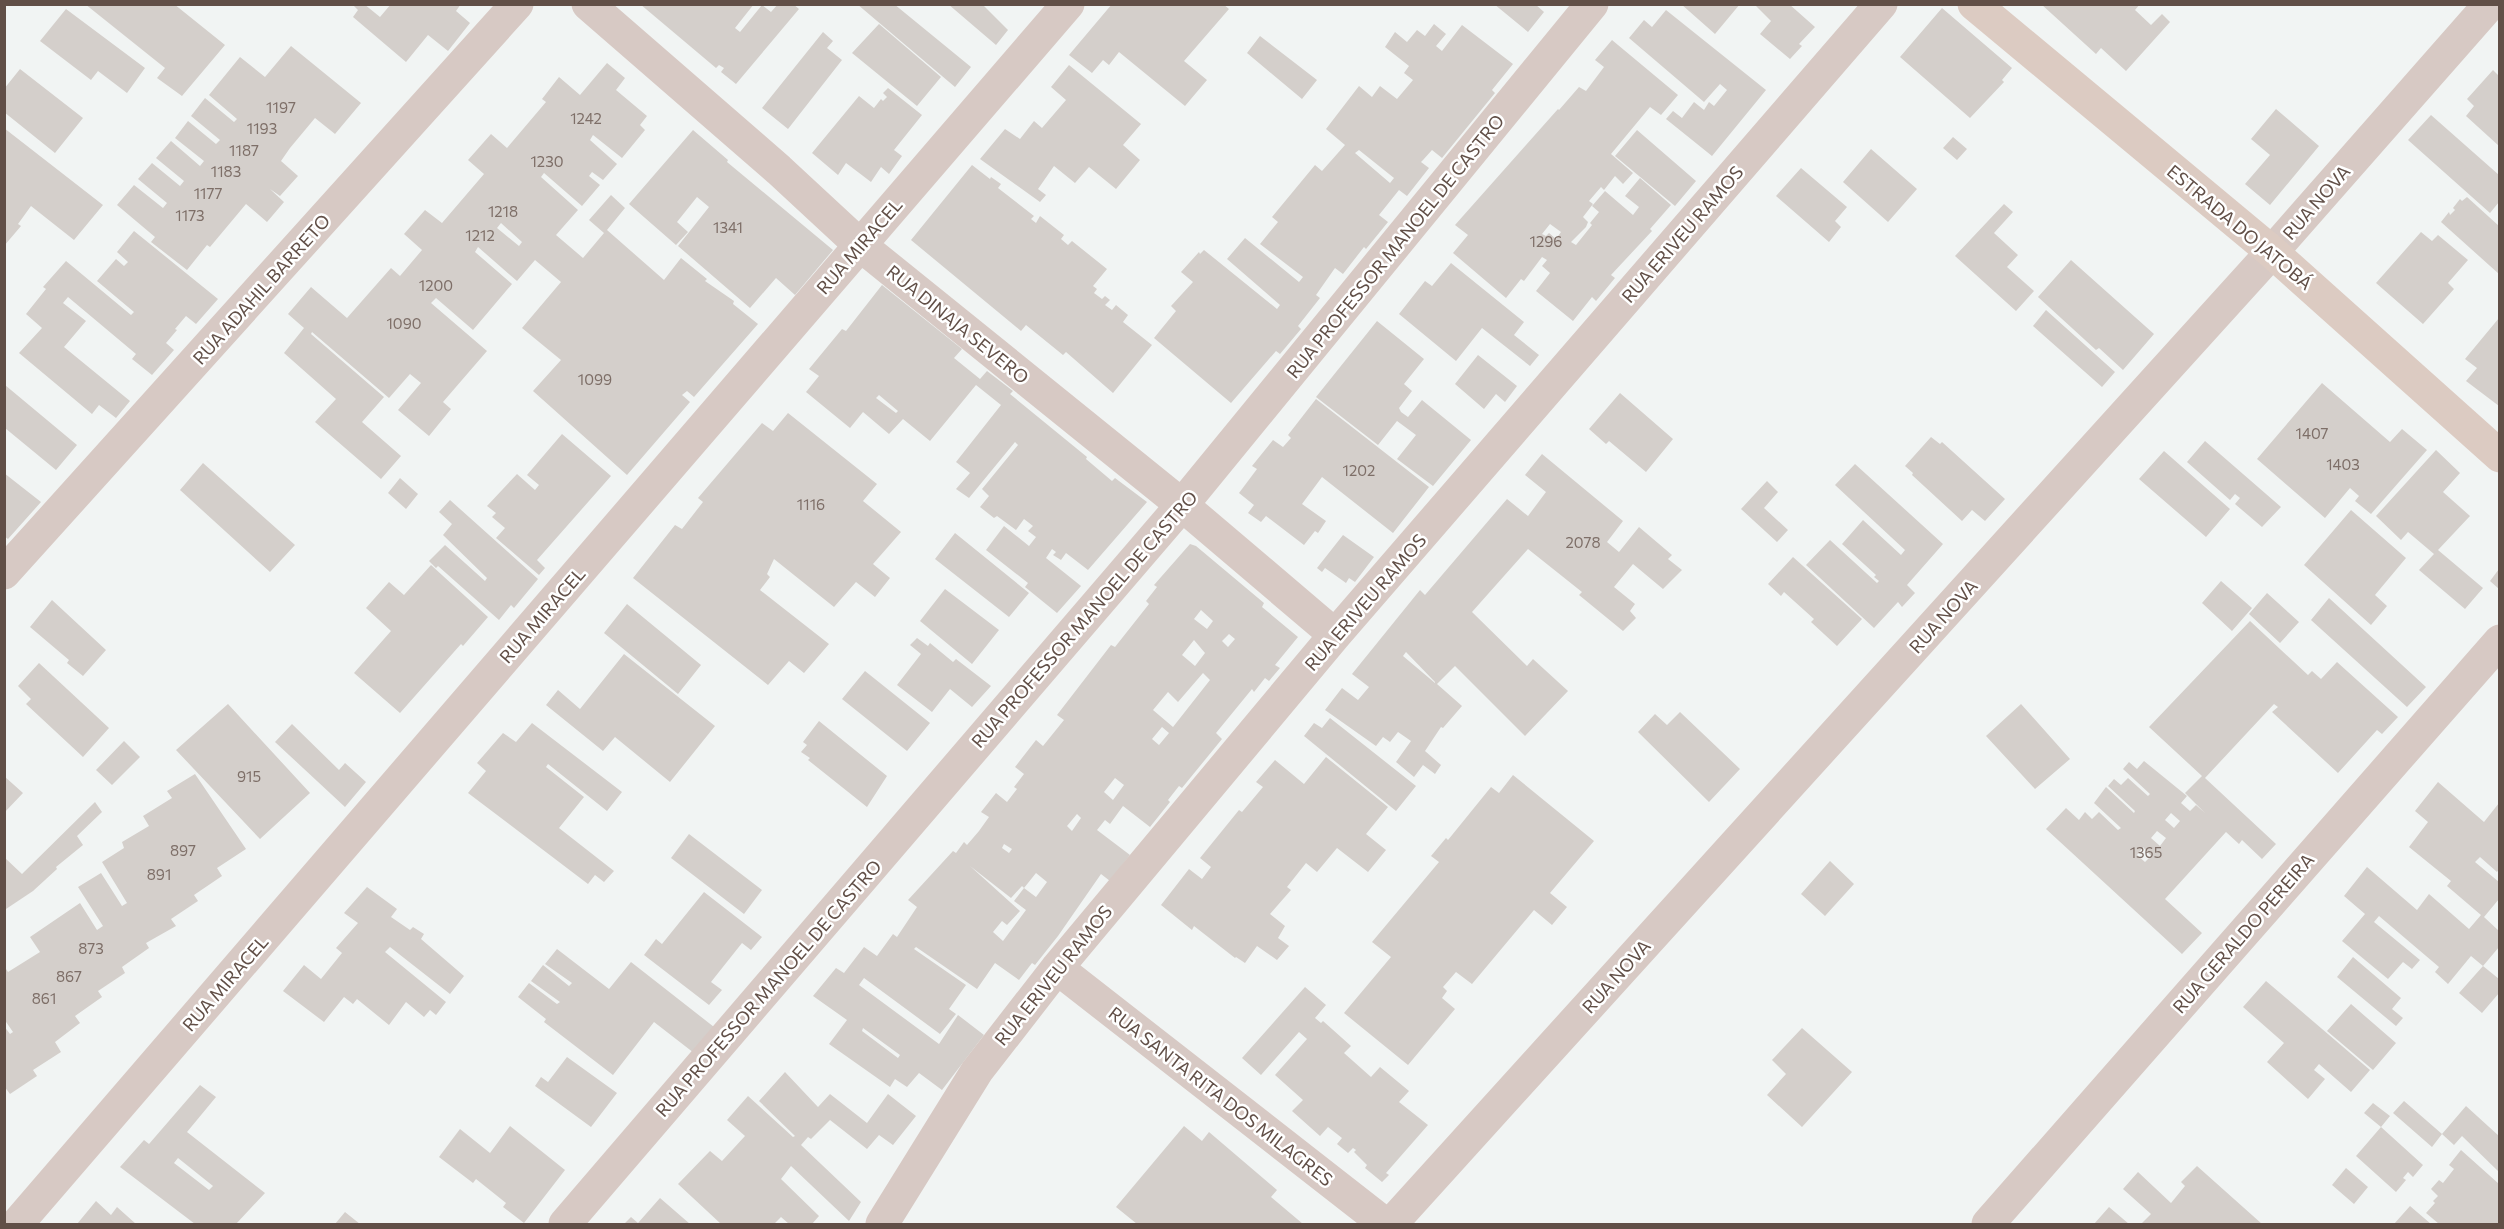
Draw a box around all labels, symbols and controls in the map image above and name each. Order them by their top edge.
house number: 1197 [266,98,296,116]
house number: 1242 [570,109,602,127]
street label: RUA PROFESSOR MANOEL DE CASTRO [1282,110,1508,382]
house number: 1193 [247,119,277,137]
house number: 1187 [229,141,259,159]
house number: 1230 [530,152,564,170]
street label: ESTRADA DO JATOBÁ [2163,160,2317,294]
street label: RUA NOVA [2278,160,2354,244]
street label: RUA ERIVEU RAMOS [1617,161,1747,307]
house number: 1183 [211,162,241,180]
house number: 1177 [194,184,222,202]
street label: RUA MIRACEL [811,194,907,298]
house number: 1218 [488,202,518,220]
house number: 1173 [175,206,205,224]
street label: RUA ADAHIL BARRETO [188,209,334,369]
house number: 1341 [713,218,743,236]
house number: 1212 [465,226,495,244]
house number: 1296 [1530,232,1562,250]
street label: RUA DINAJA SEVERO [883,260,1033,388]
house number: 1200 [419,276,453,294]
house number: 1090 [386,314,422,332]
house number: 1099 [578,370,612,388]
house number: 1407 [2295,424,2329,442]
house number: 1403 [2326,455,2360,473]
house number: 1202 [1343,461,1375,479]
street label: RUA PROFESSOR MANOEL DE CASTRO [966,486,1202,752]
house number: 1116 [797,495,825,513]
street label: RUA ERIVEU RAMOS [1300,529,1430,675]
house number: 2078 [1566,533,1601,551]
street label: RUA MIRACEL [494,563,590,667]
street label: RUA NOVA [1904,575,1982,657]
house number: 915 [237,767,261,785]
house number: 897 [170,841,196,859]
house number: 1365 [2130,843,2162,861]
street label: RUA GERALDO PEREIRA [2168,849,2318,1017]
street label: RUA PROFESSOR MANOEL DE CASTRO [650,855,886,1121]
house number: 891 [147,865,171,883]
street label: RUA ERIVEU RAMOS [990,900,1116,1050]
street label: RUA MIRACEL [177,931,273,1035]
street label: RUA NOVA [1577,935,1655,1017]
house number: 873 [78,939,104,957]
house number: 867 [56,967,82,985]
house number: 861 [32,989,56,1007]
street label: RUA SANTA RITA DOS MILAGRES [1105,1002,1337,1190]

